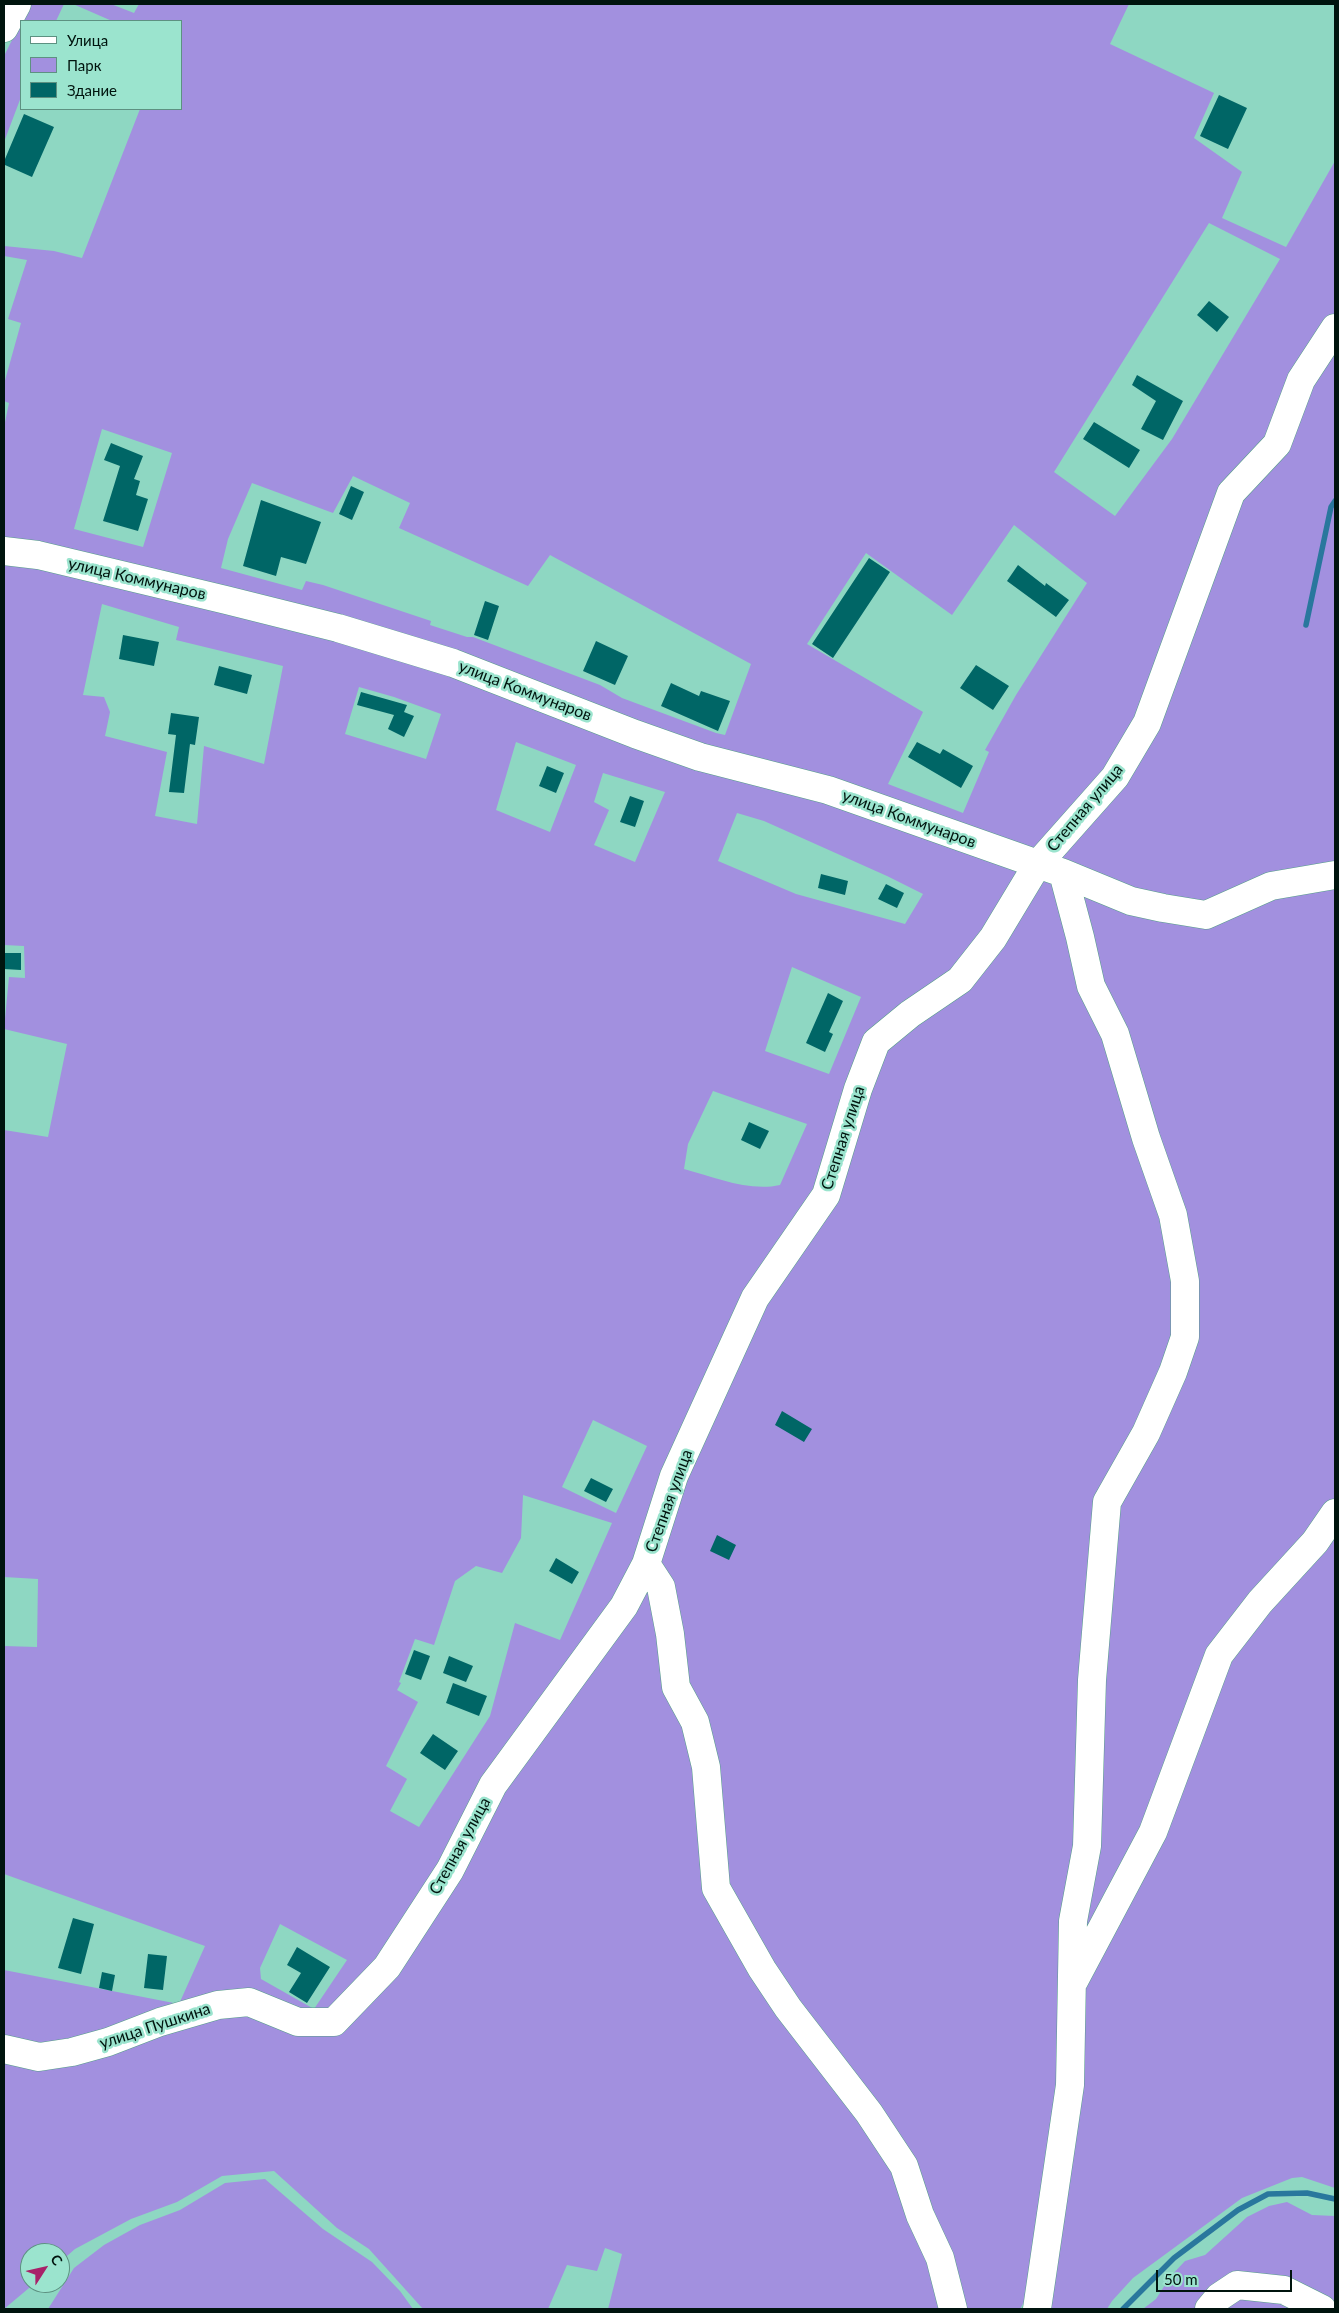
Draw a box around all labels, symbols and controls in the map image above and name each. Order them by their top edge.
legend [20,20,182,110]
text: Улица [67,31,108,49]
text: Парк [67,56,101,74]
text: Здание [67,81,117,99]
street label: улица Коммунаров [66,554,208,604]
street label: улица Коммунаров [456,657,594,725]
street label: Степная улица [1043,760,1127,856]
street label: улица Коммунаров [840,786,978,852]
street label: Степная улица [817,1084,869,1192]
street label: Степная улица [641,1447,697,1555]
street label: Степная улица [425,1794,495,1898]
street label: улица Пушкина [97,1999,213,2053]
north arrow [20,2243,70,2293]
text: С [47,2251,66,2268]
scale bar [1159,2260,1295,2292]
text: 50 m [1164,2270,1198,2288]

